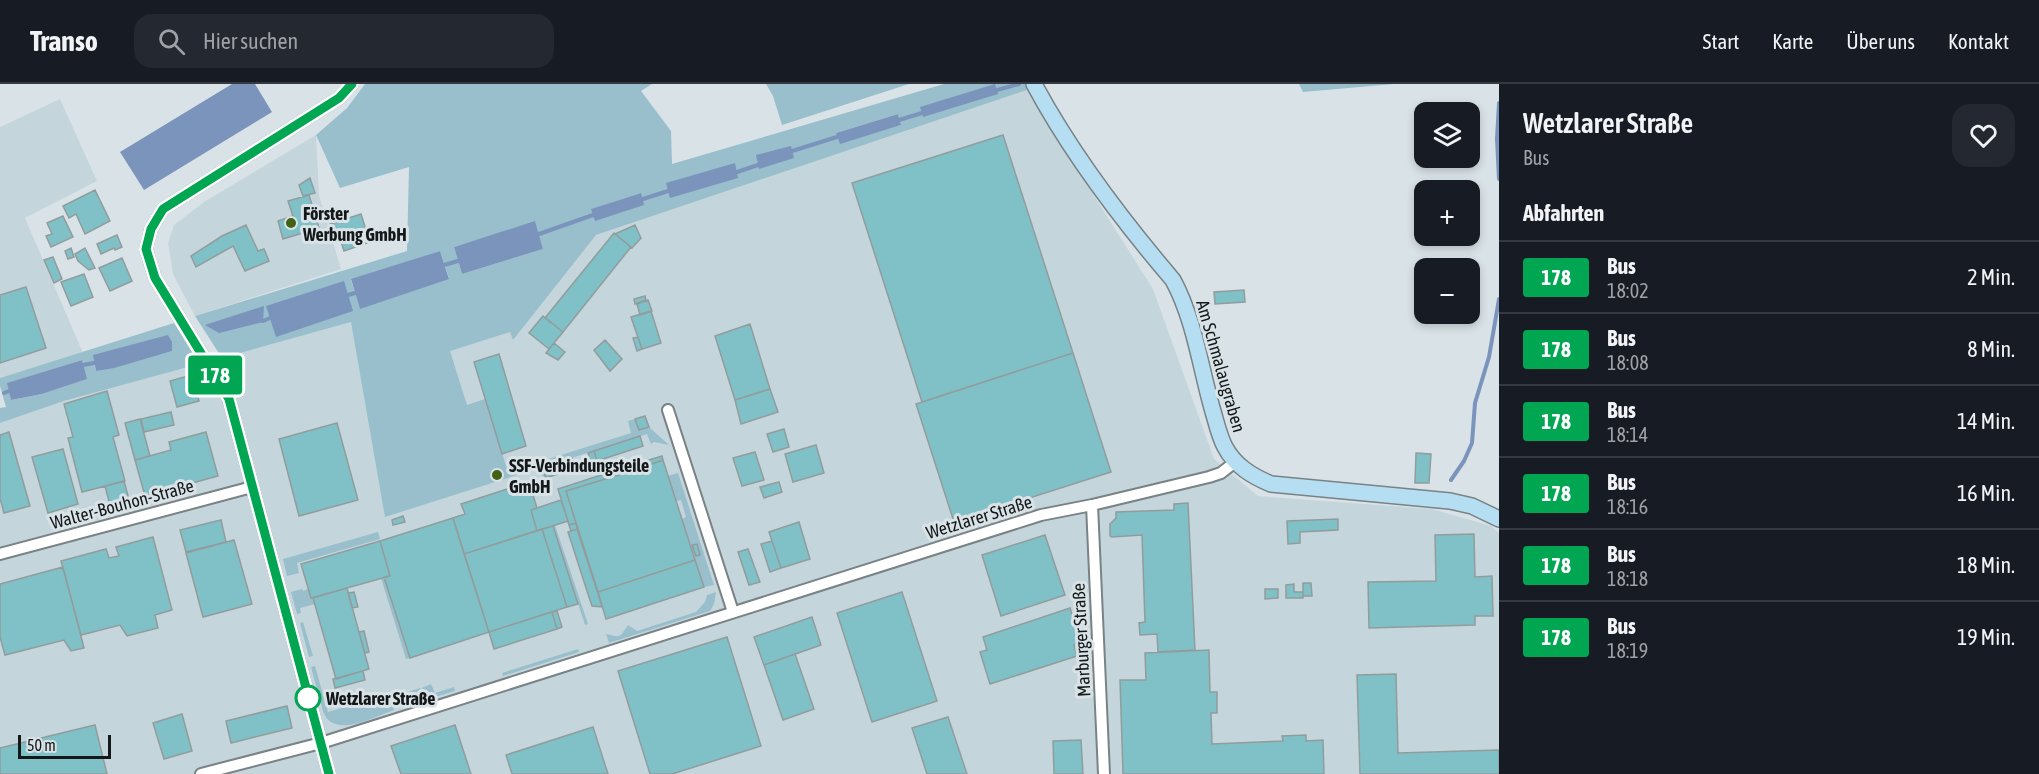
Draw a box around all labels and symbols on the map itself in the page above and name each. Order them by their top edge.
place label: Förster Werbung GmbH [302,203,407,245]
marker: Förster Werbung GmbH [284,216,298,230]
street label: Am Schmalaugraben [1192,297,1250,435]
line badge: 178 [180,356,250,394]
place label: SSF-Verbindungsteile GmbH [509,455,649,497]
marker: SSF-Verbindungsteile GmbH [490,468,504,482]
street label: Walter-Bouhon-Straße [48,475,196,533]
street label: Wetzlarer Straße [924,491,1034,543]
street label: Marburger Straße [1068,583,1094,697]
marker: Wetzlarer Straße [295,685,321,711]
place label: Wetzlarer Straße [325,688,435,709]
scale bar [18,732,111,760]

